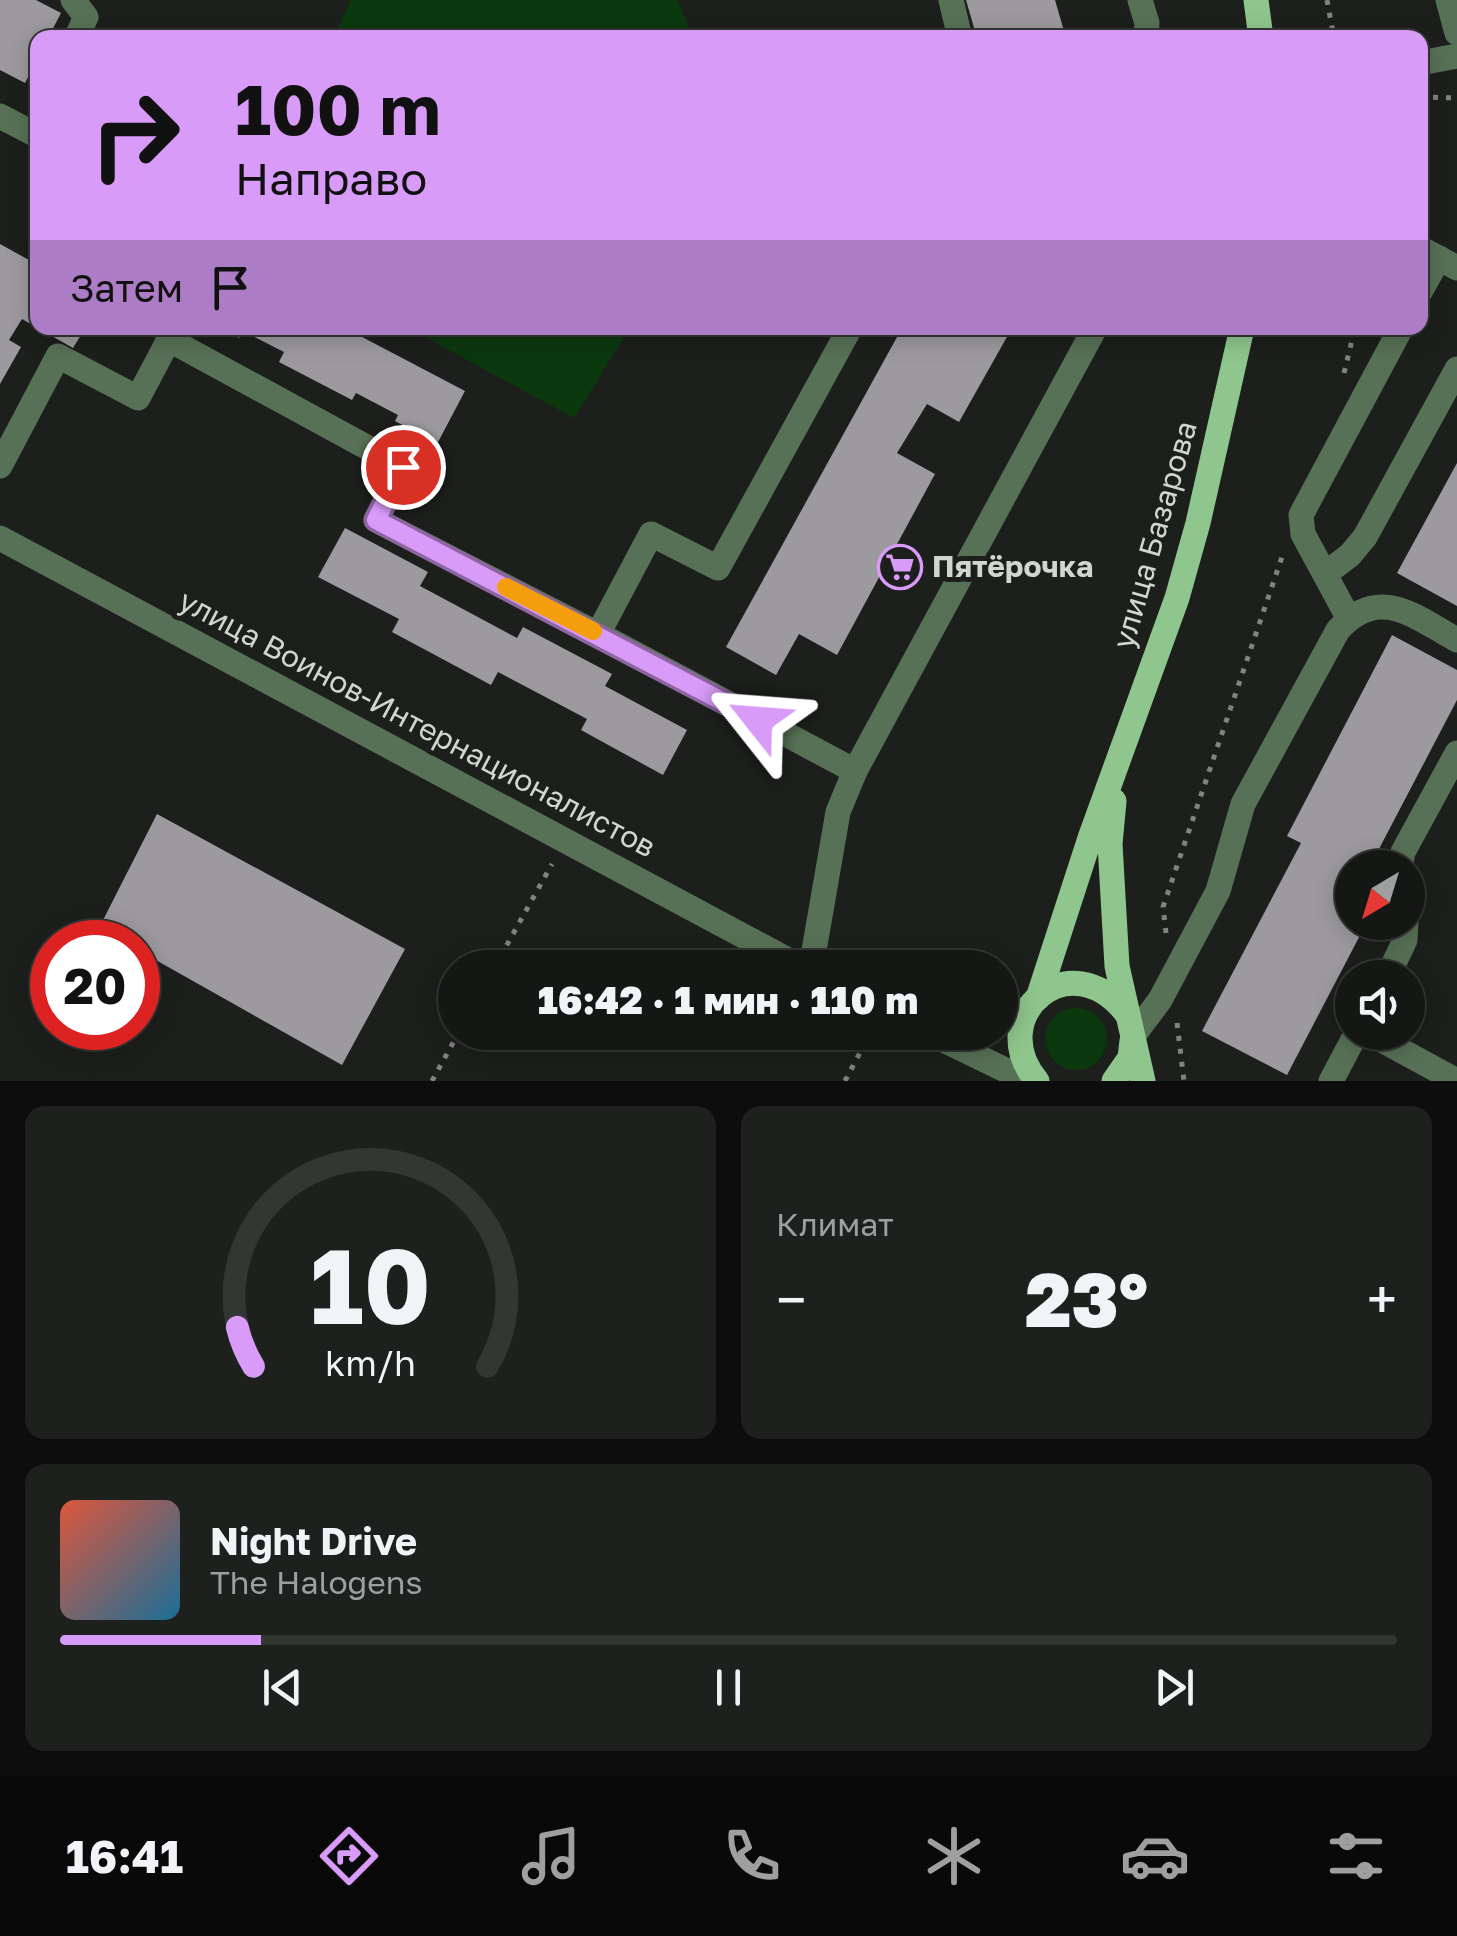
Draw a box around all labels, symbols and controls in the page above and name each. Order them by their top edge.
text: 100 m [235,66,441,150]
icon: right [70,70,200,200]
text: Направо [235,151,427,205]
icon: arrive [203,260,258,315]
text: Затем [70,265,183,310]
street label: улица Базарова [1104,417,1204,653]
pin [361,425,446,510]
icon: arrive [376,440,431,495]
supermarket icon: Пятёрочка [877,544,923,590]
place label: Пятёрочка [932,548,1093,584]
street label: улица Воинов-Интернационалистов [173,582,662,864]
position arrow [706,668,810,772]
north arrow [1335,850,1425,940]
map controls [1335,850,1425,1050]
speed limit sign: 20 [30,920,160,1050]
button: sound [1335,960,1425,1050]
text: 16:42 · 1 мин · 110 m [538,977,918,1022]
text: Климат [776,1205,894,1243]
text: 10 [310,1222,431,1347]
text: 23° [1025,1253,1148,1344]
text: − [776,1266,806,1332]
text: + [1367,1266,1397,1332]
text: km/h [325,1341,416,1384]
text: Night Drive [210,1518,417,1563]
text: The Halogens [210,1563,422,1601]
icon: previous [255,1660,310,1715]
icon: pause [701,1660,756,1715]
icon: next [1147,1660,1202,1715]
icon: directions [314,1821,384,1891]
icon: music [516,1821,586,1891]
icon: phone [717,1821,787,1891]
icon: climate [919,1821,989,1891]
icon: car [1120,1821,1190,1891]
icon: filters [1321,1821,1391,1891]
text: 16:41 [66,1829,183,1883]

